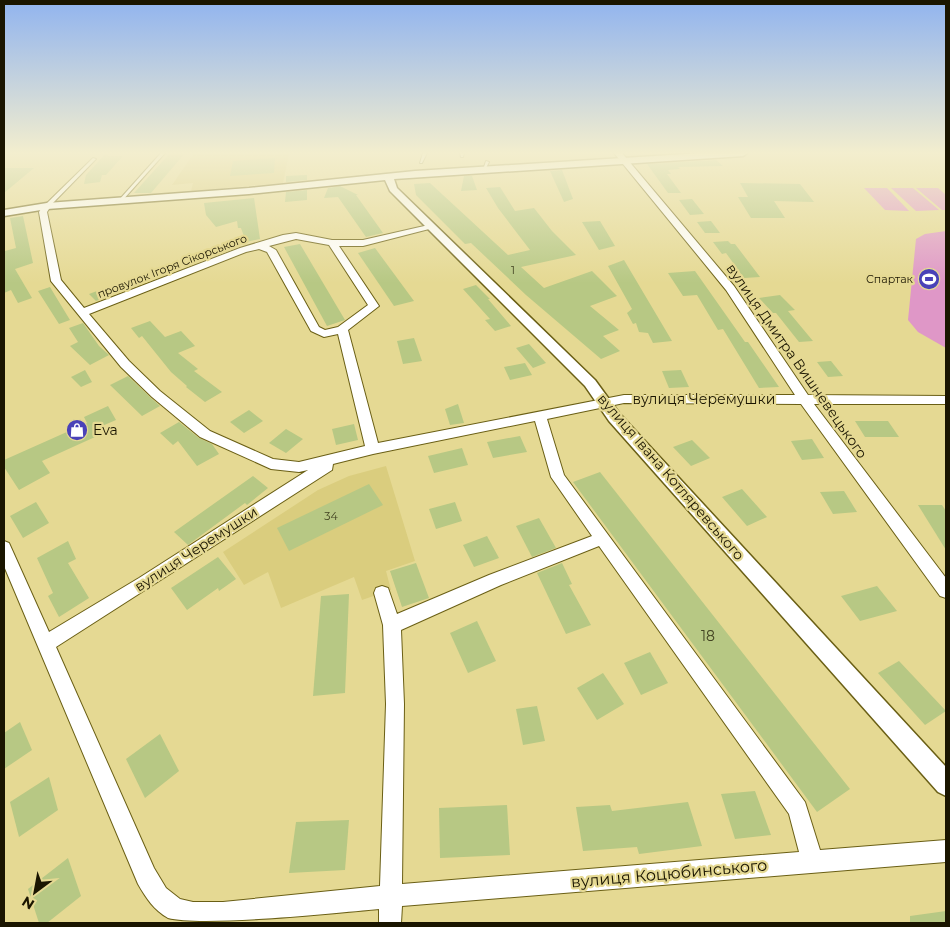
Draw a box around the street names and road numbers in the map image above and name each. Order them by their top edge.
street label: провулок Ігоря Сікорського [95,231,249,301]
street label: вулиця Дмитра Вишневецького [723,260,871,462]
street label: вулиця Івана Котляревського [594,390,748,564]
street label: вулиця Черемушки [633,390,775,408]
street label: вулиця Черемушки [131,503,261,595]
street label: вулиця Коцюбинського [570,855,768,892]

